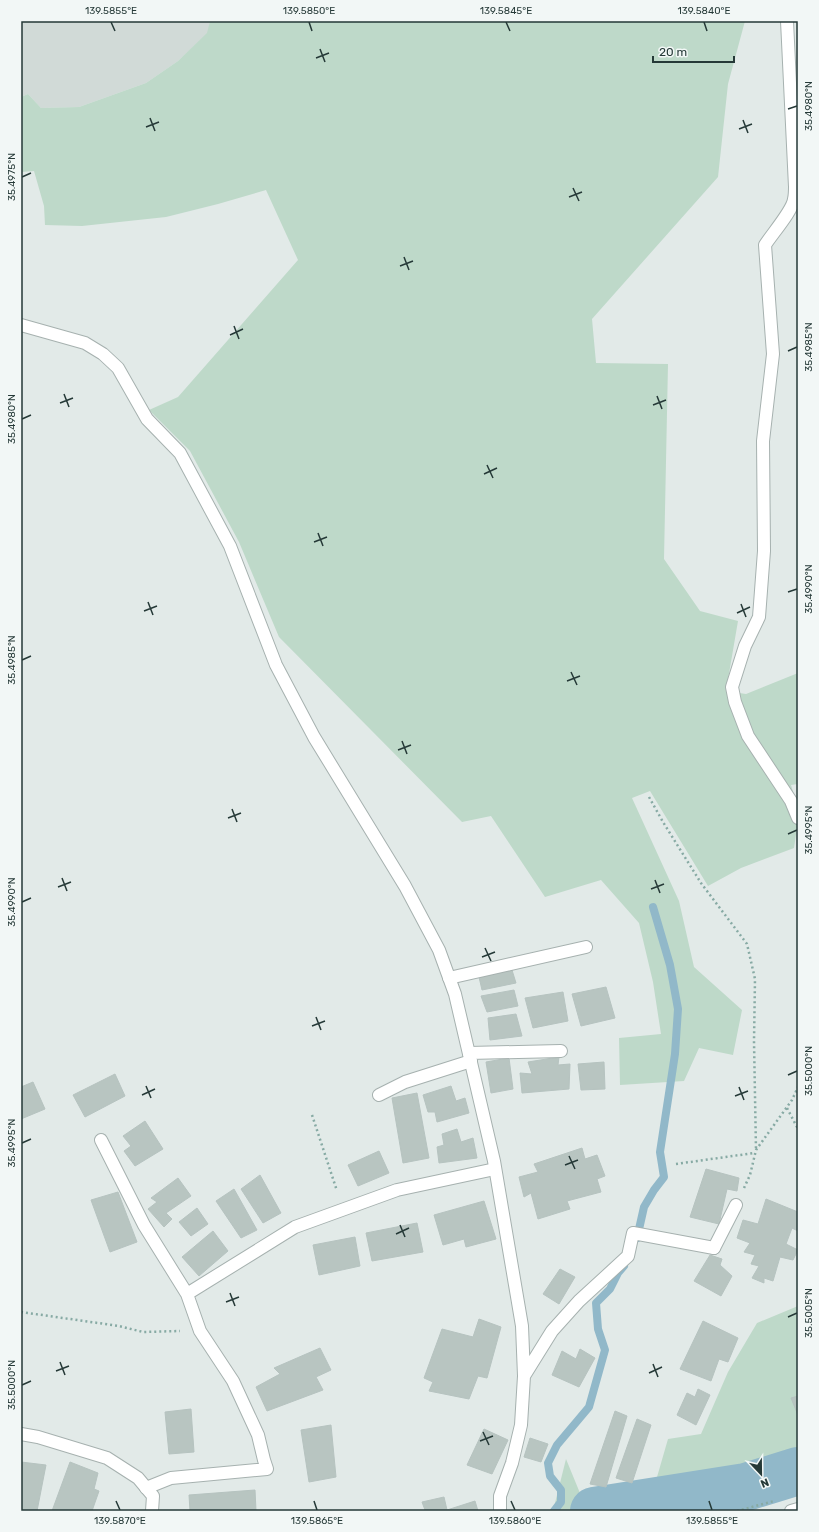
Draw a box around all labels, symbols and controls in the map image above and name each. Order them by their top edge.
text: 139.5855°E [85,5,137,17]
text: 139.5850°E [283,5,335,17]
text: 139.5845°E [480,5,532,17]
text: 139.5840°E [678,5,730,17]
scale bar [653,38,734,64]
text: 20 m [659,45,687,59]
text: 35.4980°N [803,81,815,131]
text: 35.4975°N [6,153,18,201]
text: 35.4985°N [803,322,815,372]
text: 35.4980°N [6,394,18,444]
text: 35.4990°N [803,564,815,614]
text: 35.4985°N [6,635,18,685]
text: 35.4995°N [803,805,815,855]
text: 35.4990°N [6,877,18,927]
text: 35.5000°N [803,1046,815,1096]
text: 35.4995°N [6,1118,18,1168]
text: 35.5005°N [803,1288,815,1338]
text: 35.5000°N [6,1360,18,1410]
north arrow [741,1454,781,1494]
text: N [758,1475,771,1490]
text: 139.5870°E [94,1515,146,1527]
text: 139.5865°E [291,1515,343,1527]
text: 139.5860°E [489,1515,541,1527]
text: 139.5855°E [686,1515,738,1527]

